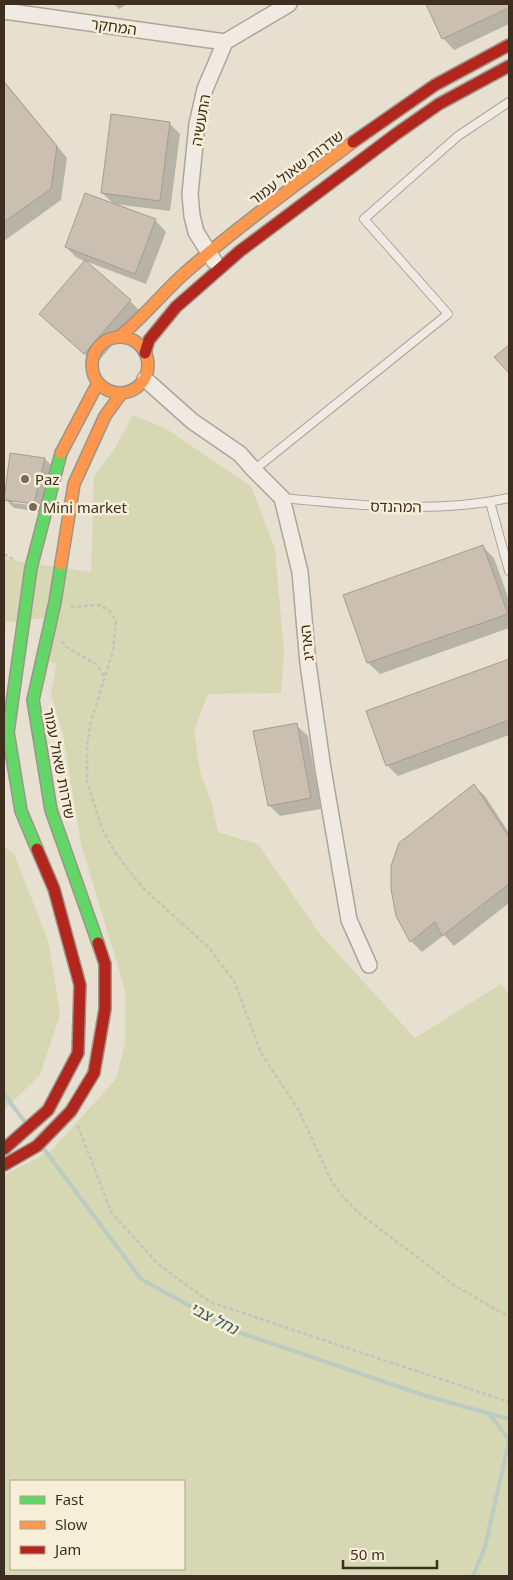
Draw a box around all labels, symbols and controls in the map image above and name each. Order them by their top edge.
street label: המחקר [90,13,138,39]
street label: התעשיה [186,92,214,148]
street label: שדרות שאול עמור [245,125,347,209]
place label: Paz [35,469,59,489]
marker: Paz [19,473,31,485]
street label: המהנדס [370,496,422,516]
place label: Mini market [43,497,128,517]
marker: Mini market [27,501,39,513]
street label: האריג [294,624,318,662]
street label: שדרות שאול עמור [39,706,81,820]
water label: נחל צבי [186,1296,243,1340]
legend [10,1480,185,1570]
text: Fast [55,1489,84,1509]
text: Slow [55,1514,88,1534]
scale bar [343,1538,437,1570]
text: Jam [53,1539,81,1559]
text: 50 m [350,1544,385,1564]

